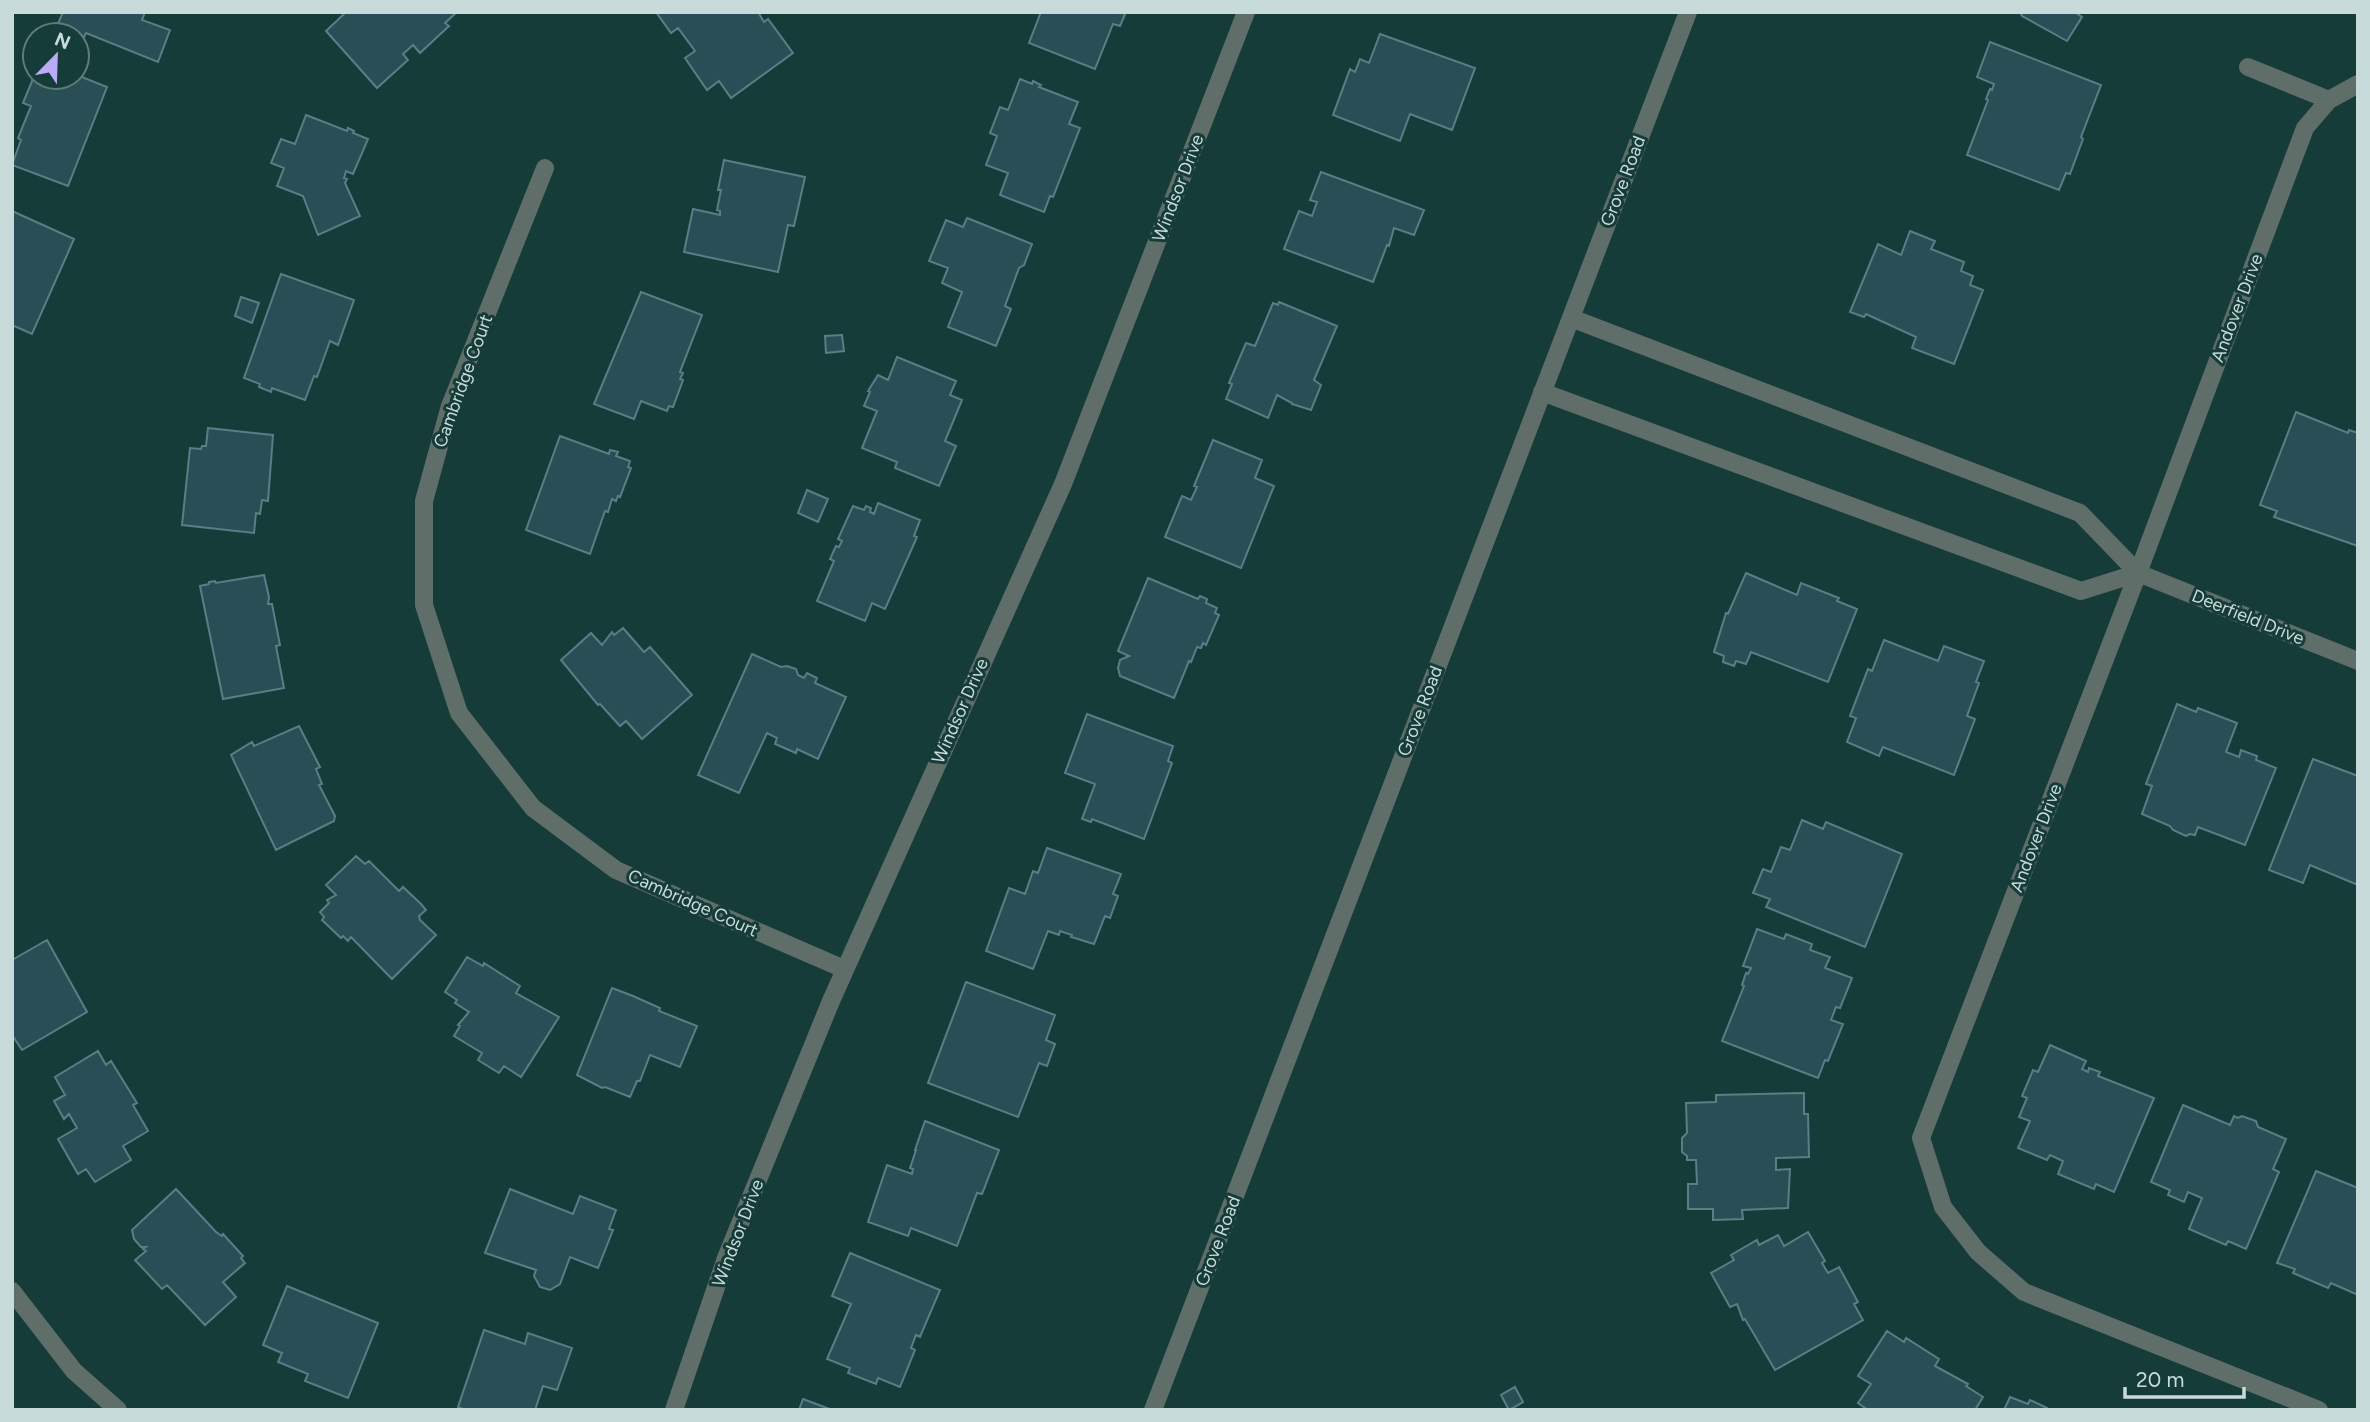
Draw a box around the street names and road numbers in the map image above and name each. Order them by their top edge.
street label: Windsor Drive [1147,131,1209,245]
street label: Grove Road [1596,133,1650,229]
street label: Andover Drive [2206,251,2268,365]
street label: Cambridge Court [429,311,497,451]
street label: Deerfield Drive [2189,584,2308,650]
street label: Windsor Drive [927,655,993,767]
street label: Grove Road [1393,663,1447,759]
street label: Andover Drive [2005,781,2067,895]
street label: Cambridge Court [625,864,762,942]
street label: Windsor Drive [707,1176,769,1290]
street label: Grove Road [1191,1193,1245,1289]

